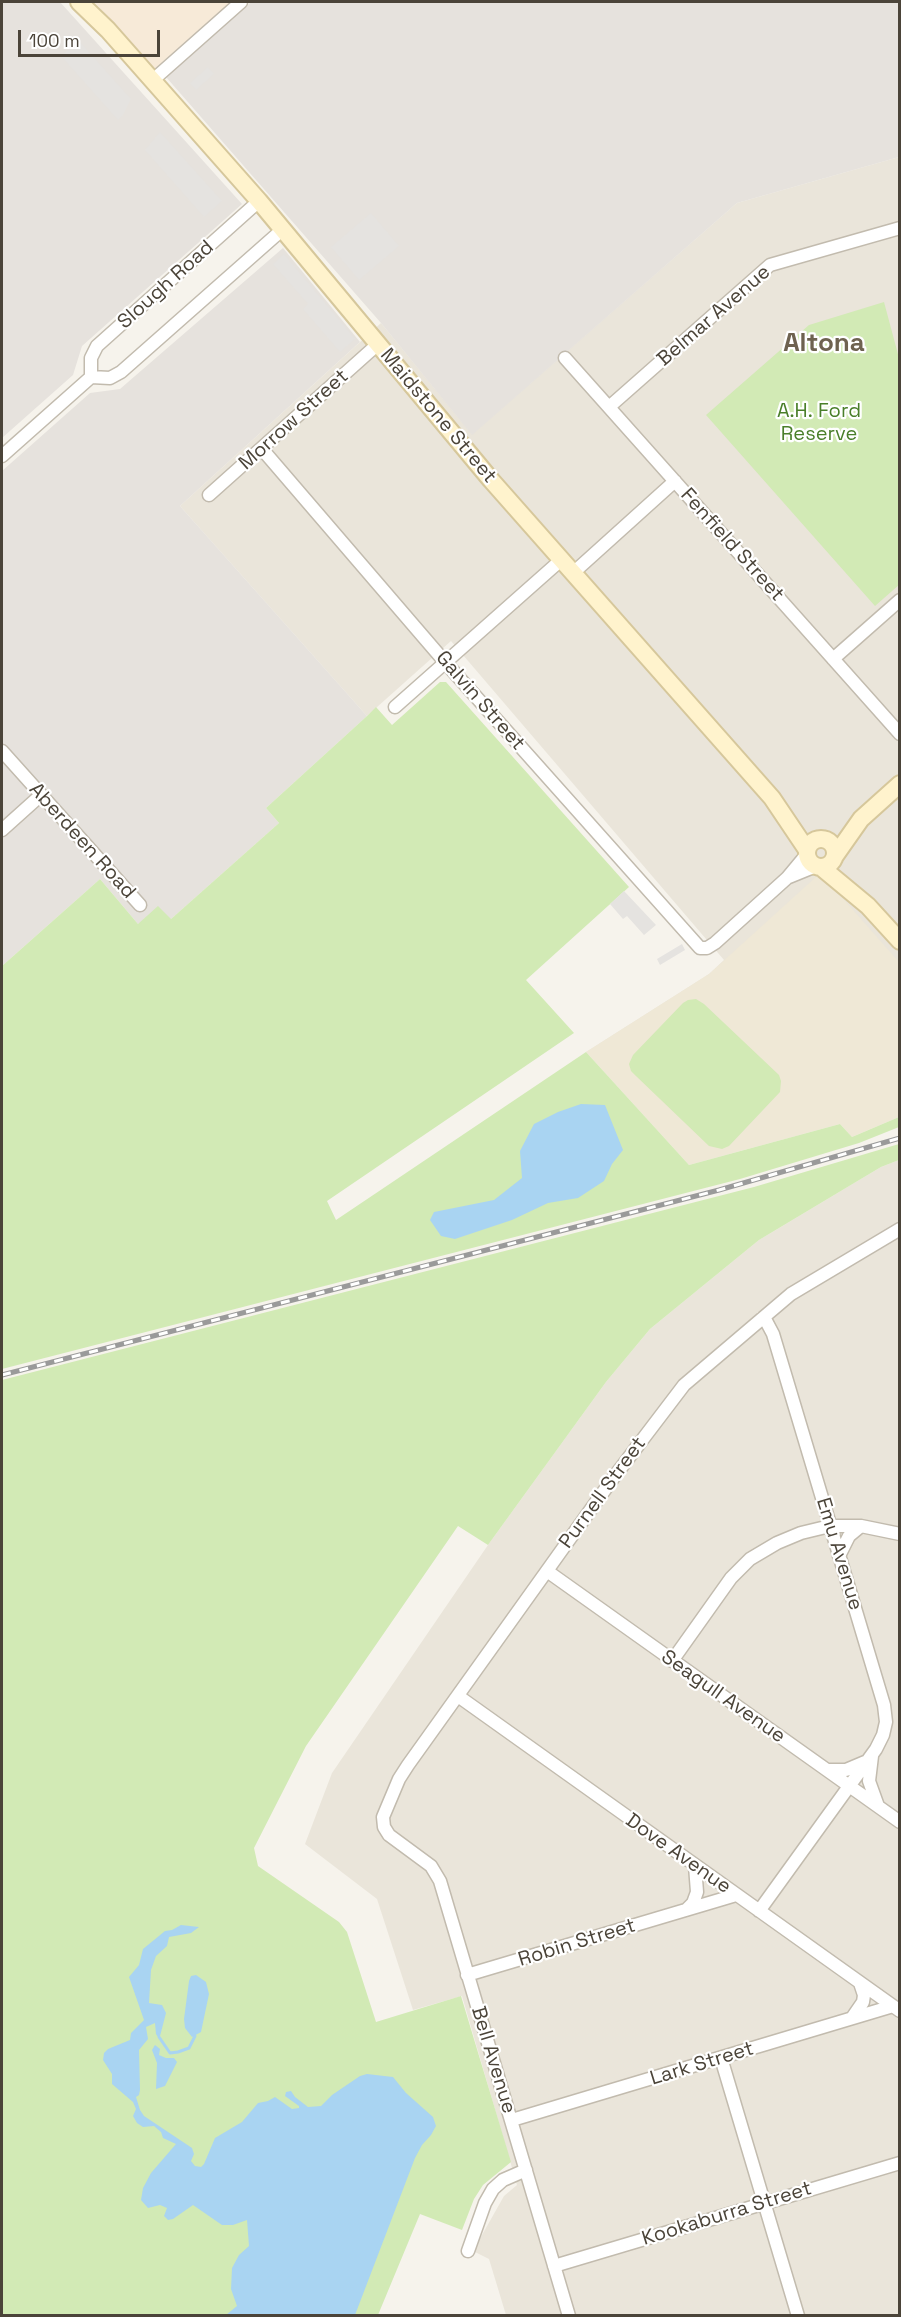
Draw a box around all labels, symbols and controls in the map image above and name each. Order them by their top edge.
scale bar [21,18,164,56]
text: 100 m [29,29,80,52]
street label: Slough Road [113,236,219,334]
street label: Belmar Avenue [653,260,775,372]
district label: Altona [783,328,865,360]
street label: Maidstone Street [375,344,501,488]
street label: Morrow Street [234,365,354,475]
park label: A.H. Ford Reserve [777,400,861,447]
street label: Fenfield Street [675,484,789,606]
street label: Galvin Street [430,646,530,756]
street label: Aberdeen Road [24,778,140,904]
street label: Purnell Street [555,1433,651,1553]
street label: Emu Avenue [811,1495,867,1613]
street label: Seagull Avenue [656,1645,790,1749]
street label: Dove Avenue [621,1809,735,1899]
street label: Robin Street [515,1914,639,1972]
street label: Bell Avenue [465,2004,521,2116]
street label: Lark Street [647,2037,757,2091]
street label: Kookaburra Street [639,2177,815,2251]

